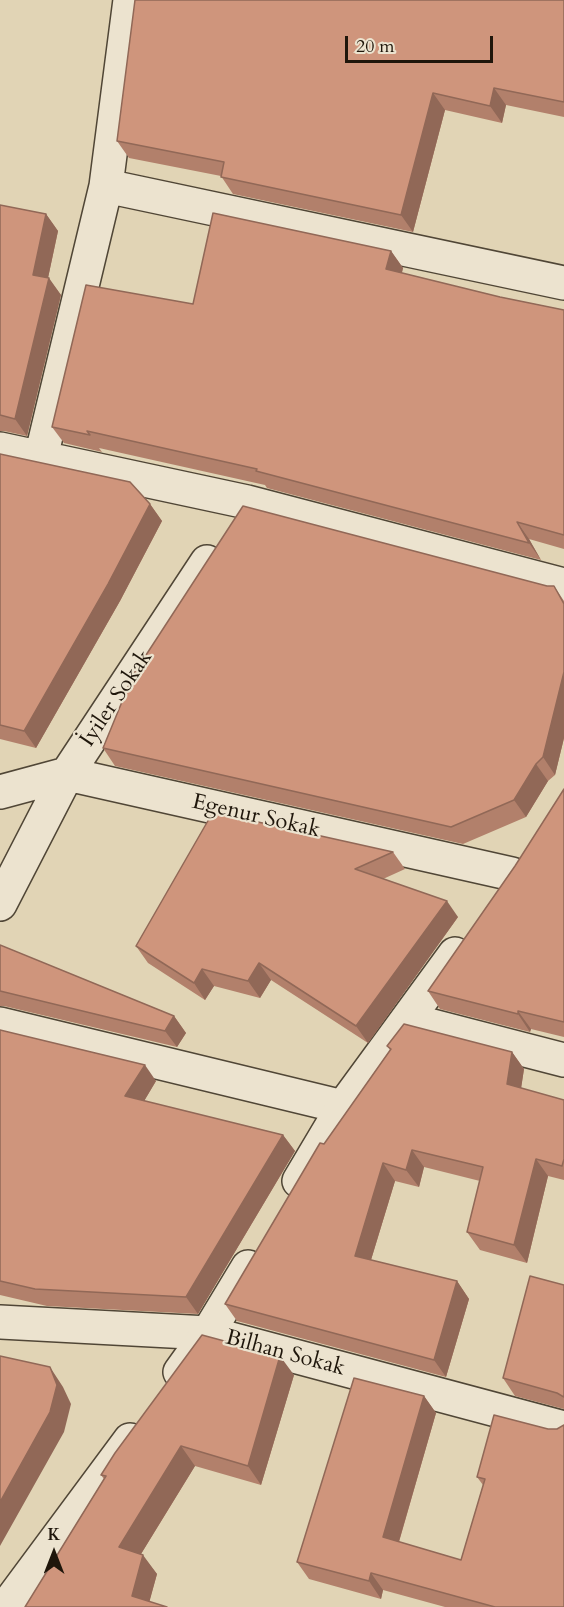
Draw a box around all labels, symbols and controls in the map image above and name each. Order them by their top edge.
scale bar [348,24,496,62]
text: 20 m [356,34,395,59]
street label: İyiler Sokak [75,646,159,752]
street label: Egenur Sokak [190,789,322,845]
street label: Bilhan Sokak [222,1325,348,1383]
north arrow [24,1523,84,1583]
text: K [48,1524,60,1546]

